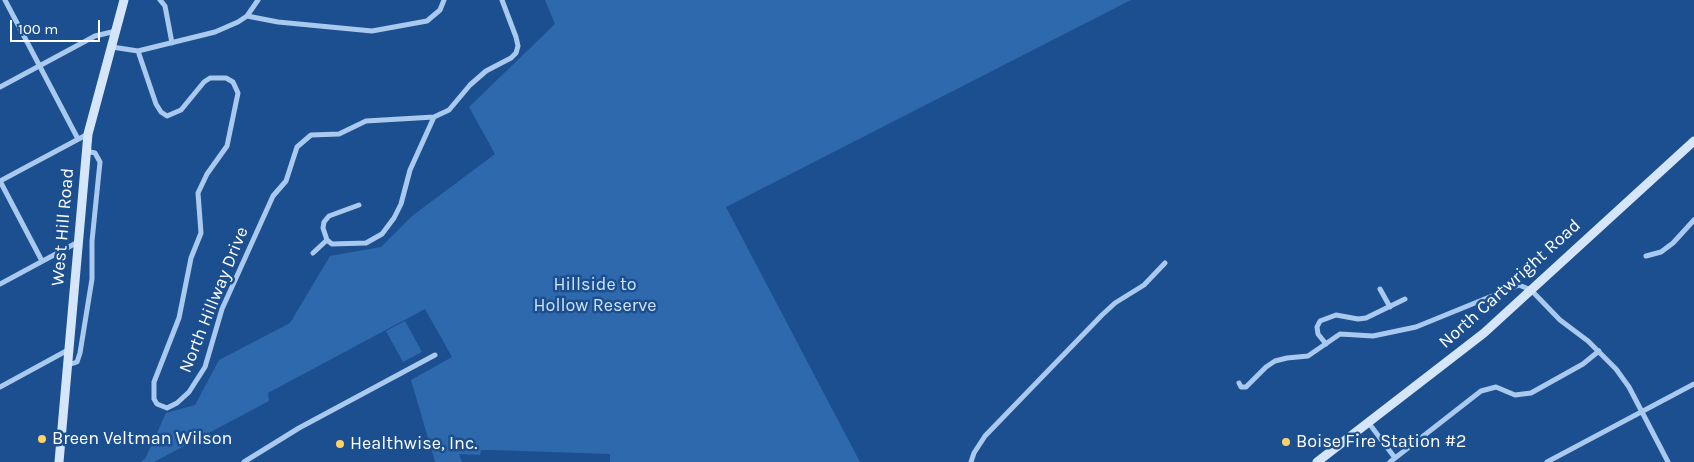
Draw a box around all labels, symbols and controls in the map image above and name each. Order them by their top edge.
scale bar [12,10,102,42]
text: 100 m [18,20,58,38]
street label: West Hill Road [47,167,79,287]
street label: North Cartwright Road [1435,215,1585,353]
street label: North Hillway Drive [175,224,253,376]
park label: Hillside to Hollow Reserve [534,274,656,316]
place label: Breen Veltman Wilson [52,428,232,450]
place label: Boise Fire Station #2 [1296,431,1467,453]
marker: Breen Veltman Wilson [36,433,48,445]
place label: Healthwise, Inc. [350,433,477,455]
marker: Boise Fire Station #2 [1280,436,1292,448]
marker: Healthwise, Inc. [334,438,346,450]

